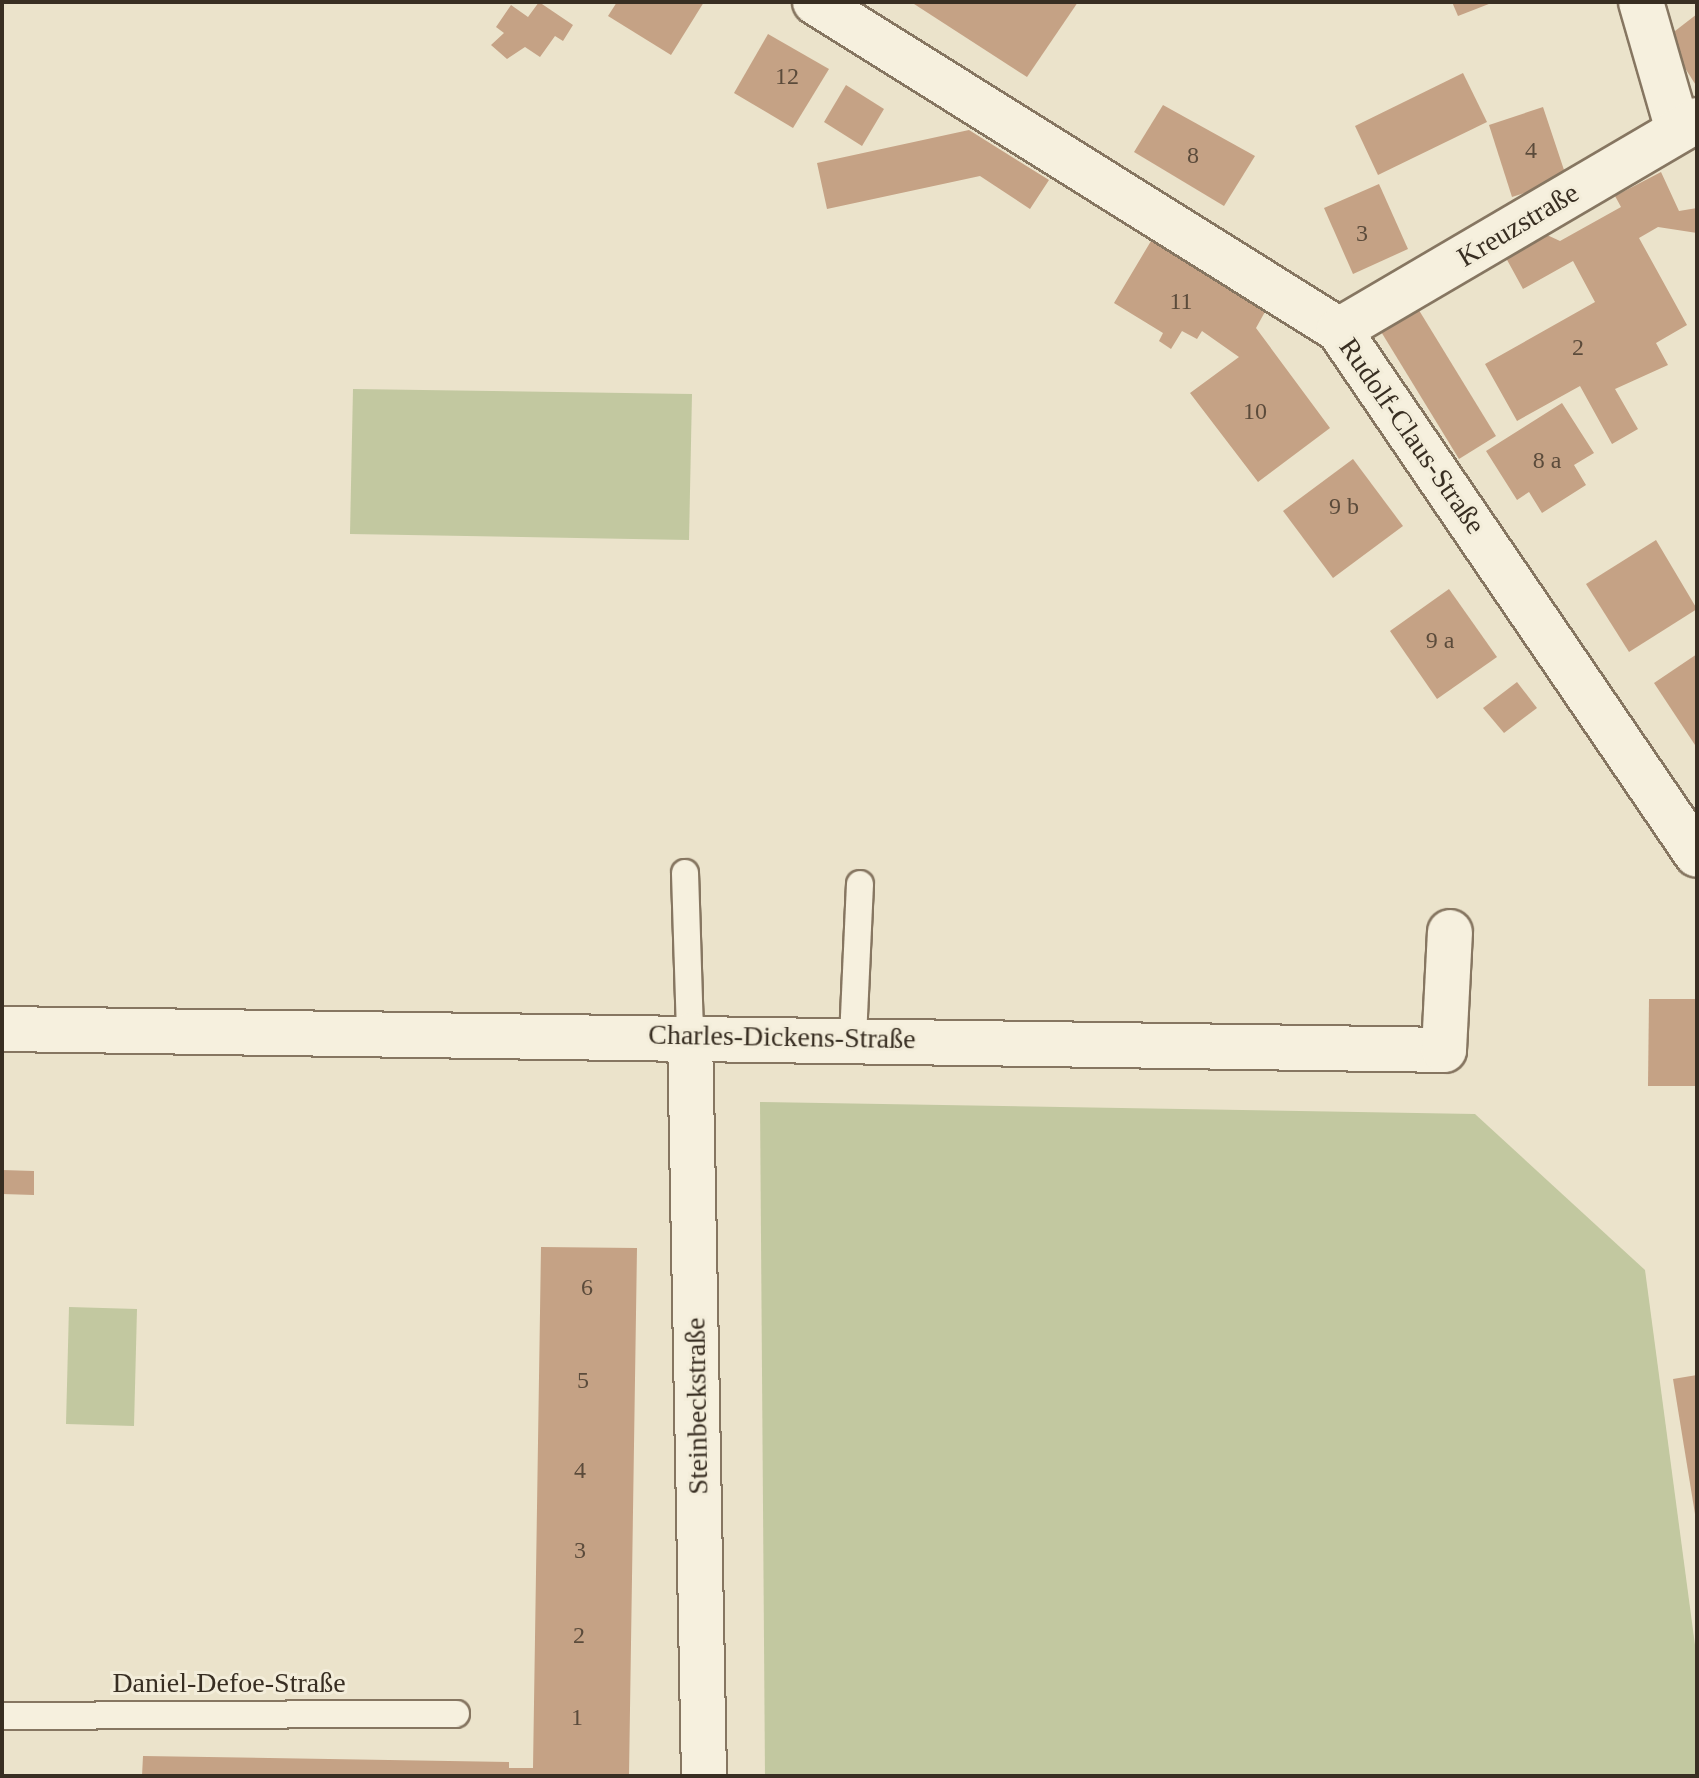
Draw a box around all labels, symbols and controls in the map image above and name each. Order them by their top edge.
house number: 12 [775,63,799,91]
house number: 4 [1525,137,1537,165]
house number: 8 [1187,142,1199,170]
street label: Kreuzstraße [1451,176,1585,274]
house number: 3 [1356,220,1368,248]
house number: 11 [1169,288,1193,316]
street label: Rudolf-Claus-Straße [1332,331,1492,541]
house number: 2 [1572,334,1584,362]
house number: 10 [1243,398,1267,426]
house number: 8 a [1533,447,1561,475]
house number: 9 b [1329,493,1359,521]
house number: 9 a [1426,627,1454,655]
street label: Charles-Dickens-Straße [648,1018,916,1056]
house number: 6 [581,1274,593,1302]
street label: Steinbeckstraße [679,1317,715,1495]
house number: 5 [577,1367,589,1395]
house number: 4 [574,1457,586,1485]
house number: 3 [574,1537,586,1565]
house number: 2 [573,1622,585,1650]
street label: Daniel-Defoe-Straße [112,1666,346,1700]
house number: 1 [571,1704,583,1732]

